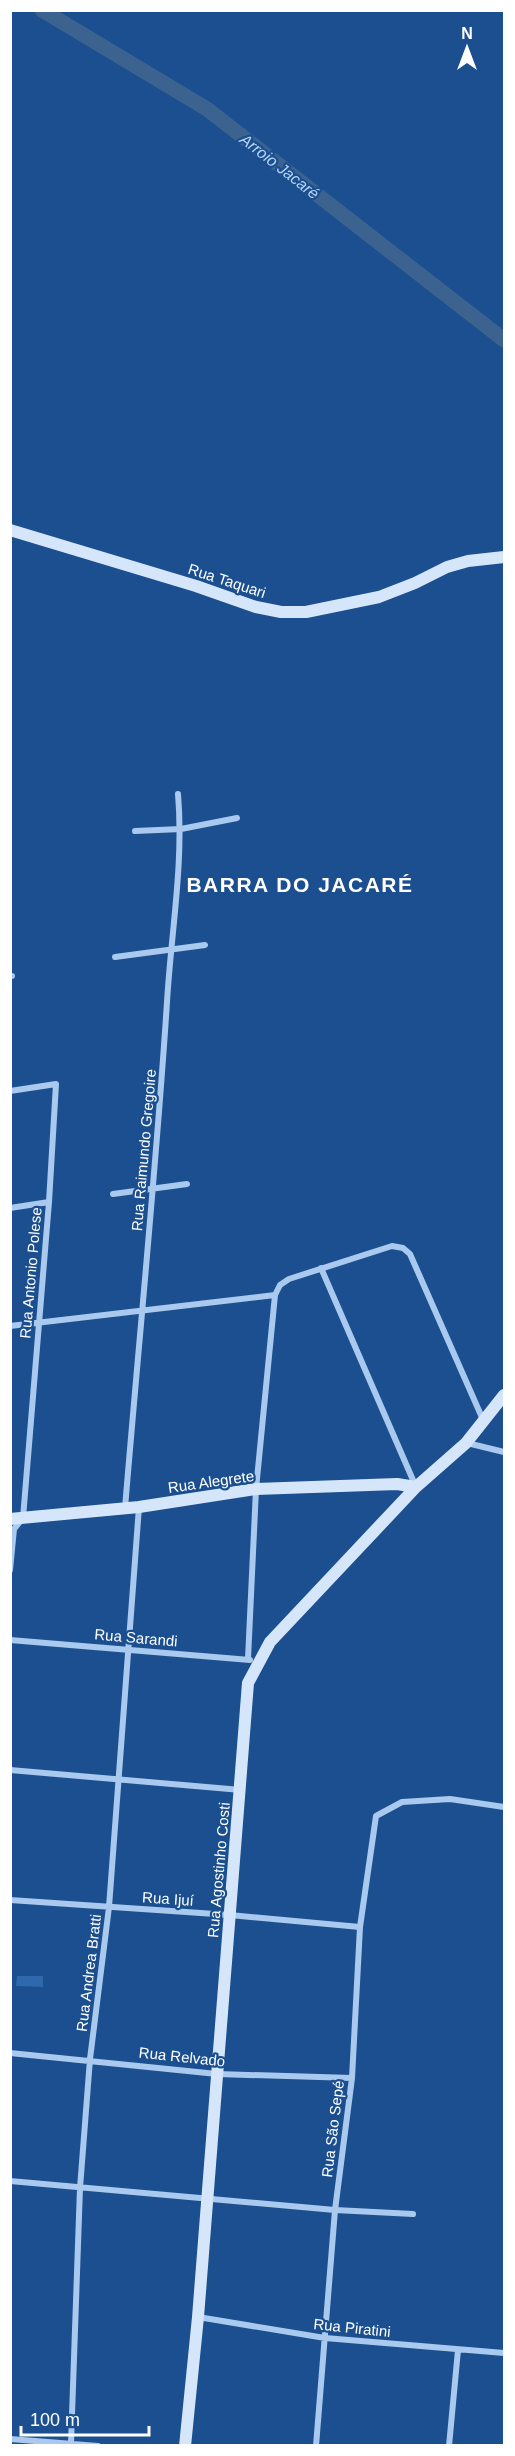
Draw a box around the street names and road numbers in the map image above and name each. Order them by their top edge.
street label: Rua Taquari [186,560,268,601]
street label: Rua Raimundo Gregoire [128,1068,159,1232]
street label: Rua Antonio Polese [16,1207,45,1339]
street label: Rua Alegrete [167,1467,255,1496]
street label: Rua Sarandi [94,1625,178,1650]
street label: Rua Agostinho Costi [204,1802,233,1938]
street label: Rua Ijuí [142,1888,195,1909]
street label: Rua Andrea Bratti [73,1913,104,2033]
street label: Rua Relvado [138,2044,226,2069]
street label: Rua São Sepé [318,2079,347,2178]
street label: Rua Piratini [313,2315,392,2340]

